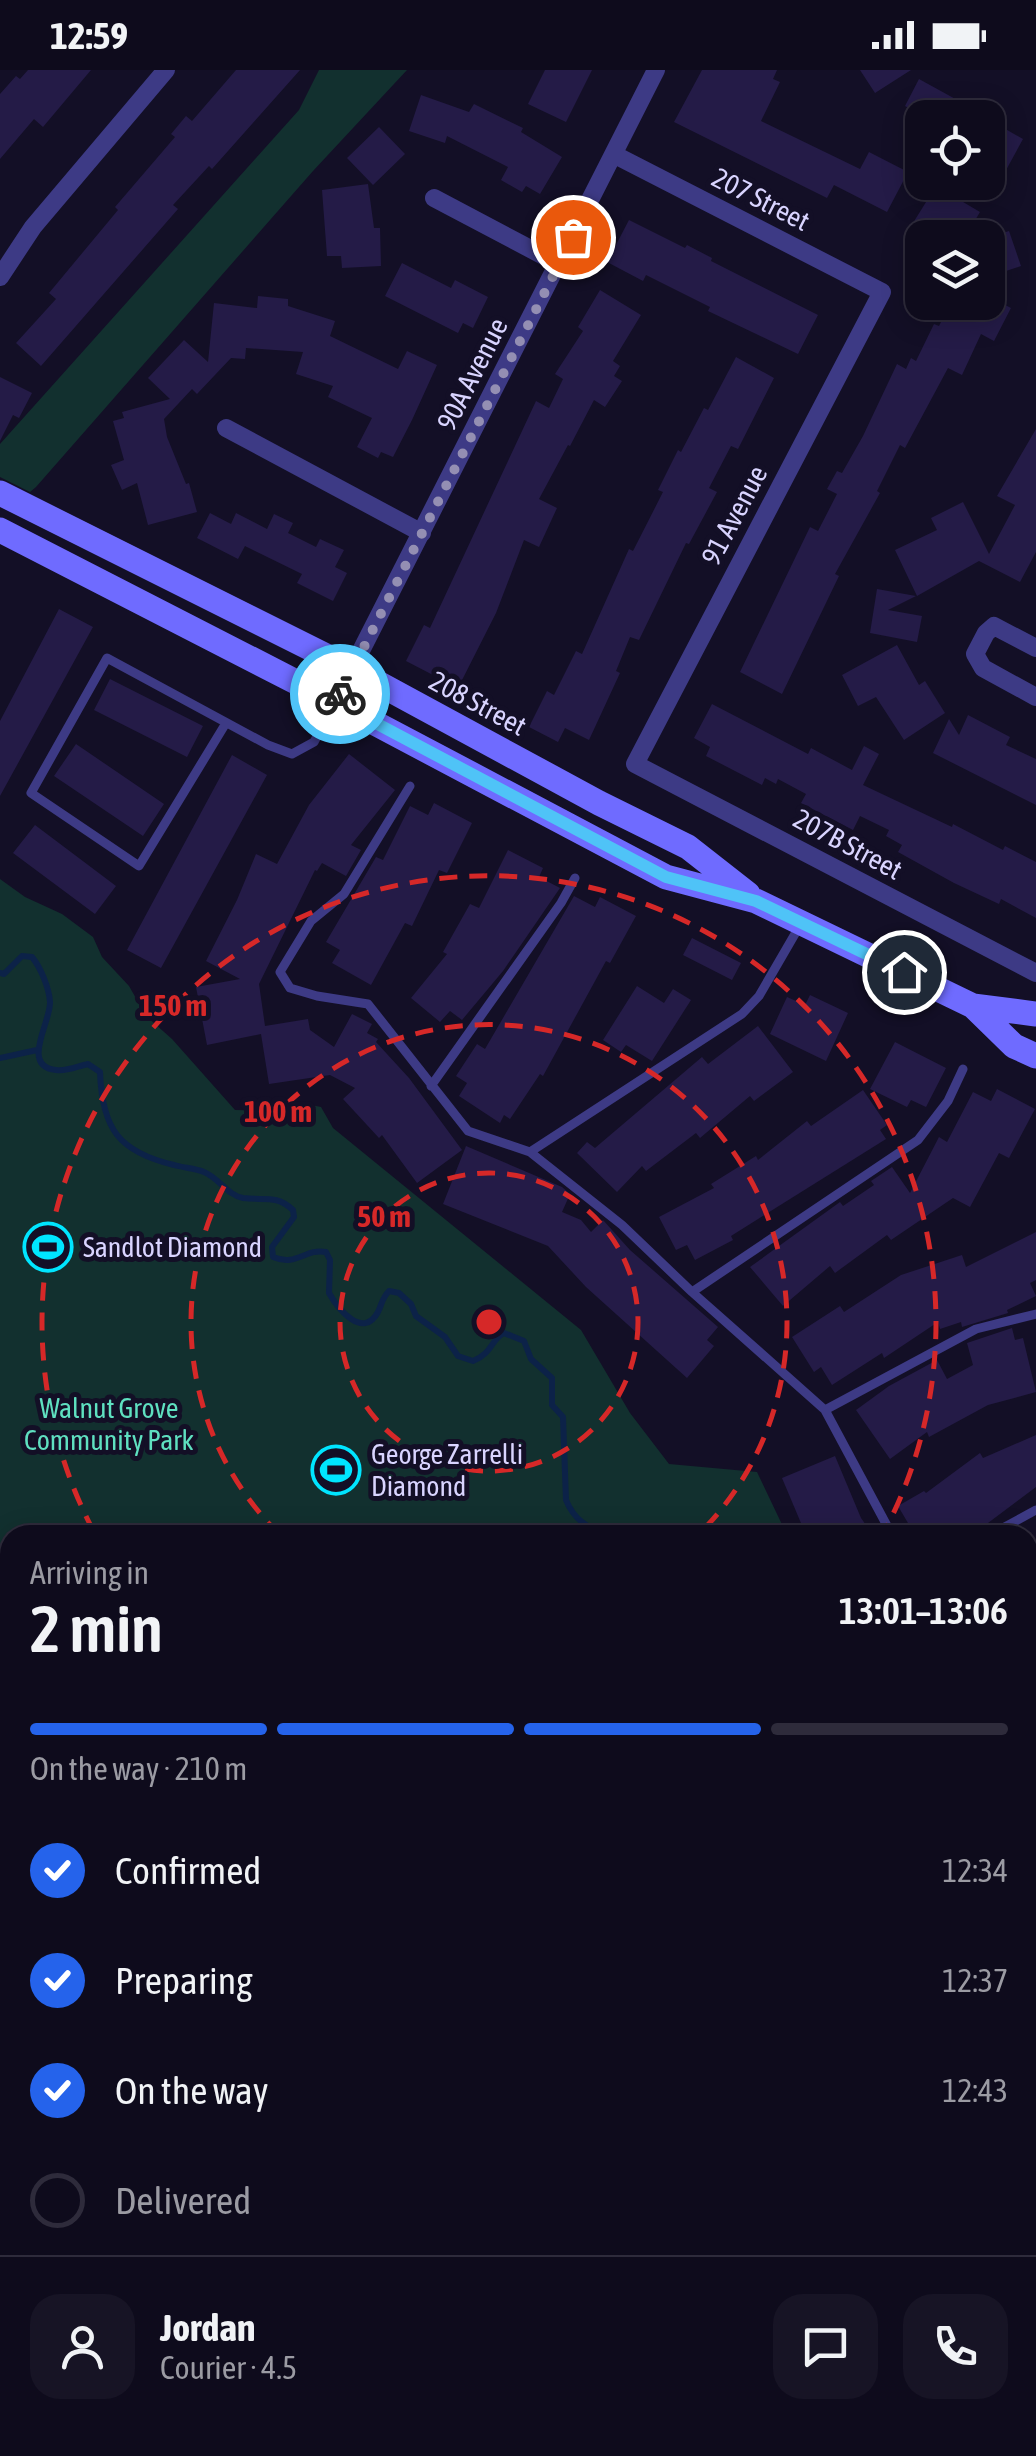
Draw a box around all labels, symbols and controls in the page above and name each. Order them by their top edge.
text: 12:59 [50,14,128,57]
map controls [905,100,1005,320]
button: locate [905,100,1005,200]
street label: 207 Street [707,161,815,237]
pin [531,195,616,280]
icon: bag [546,210,601,265]
button: layers [905,220,1005,320]
street label: 90A Avenue [430,313,514,435]
street label: 91 Avenue [695,460,773,570]
courier [290,644,390,744]
street label: 208 Street [424,664,532,742]
icon: bike [313,667,368,722]
street label: 207B Street [788,802,908,886]
pin [862,930,947,1015]
icon: home [877,945,932,1000]
text: 150 m [139,988,207,1022]
text: 100 m [244,1094,312,1128]
text: 50 m [357,1199,411,1233]
sports icon: Sandlot Diamond [22,1221,74,1273]
place label: Sandlot Diamond [83,1231,262,1263]
centre of rings [471,1304,507,1340]
park label: Walnut Grove Community Park [24,1392,194,1456]
place label: George Zarrelli Diamond [371,1438,523,1502]
sports icon: George Zarrelli Diamond [310,1444,362,1496]
text: Arriving in [30,1554,149,1591]
text: 13:01–13:06 [839,1589,1008,1632]
text: 2 min [30,1591,163,1666]
text: On the way · 210 m [30,1750,247,1787]
icon: check [30,1843,85,1898]
text: Confirmed [115,1849,261,1892]
text: 12:34 [942,1852,1008,1889]
icon: check [30,1953,85,2008]
text: Preparing [115,1959,253,2002]
text: 12:37 [942,1962,1008,1999]
icon: check [30,2063,85,2118]
text: On the way [115,2069,268,2112]
text: 12:43 [942,2072,1008,2109]
text: Delivered [115,2179,251,2222]
button: person [30,2294,135,2399]
button: chat [773,2294,878,2399]
button: phone [903,2294,1008,2399]
text: Jordan [160,2306,255,2349]
text: Courier · 4.5 [160,2349,297,2386]

